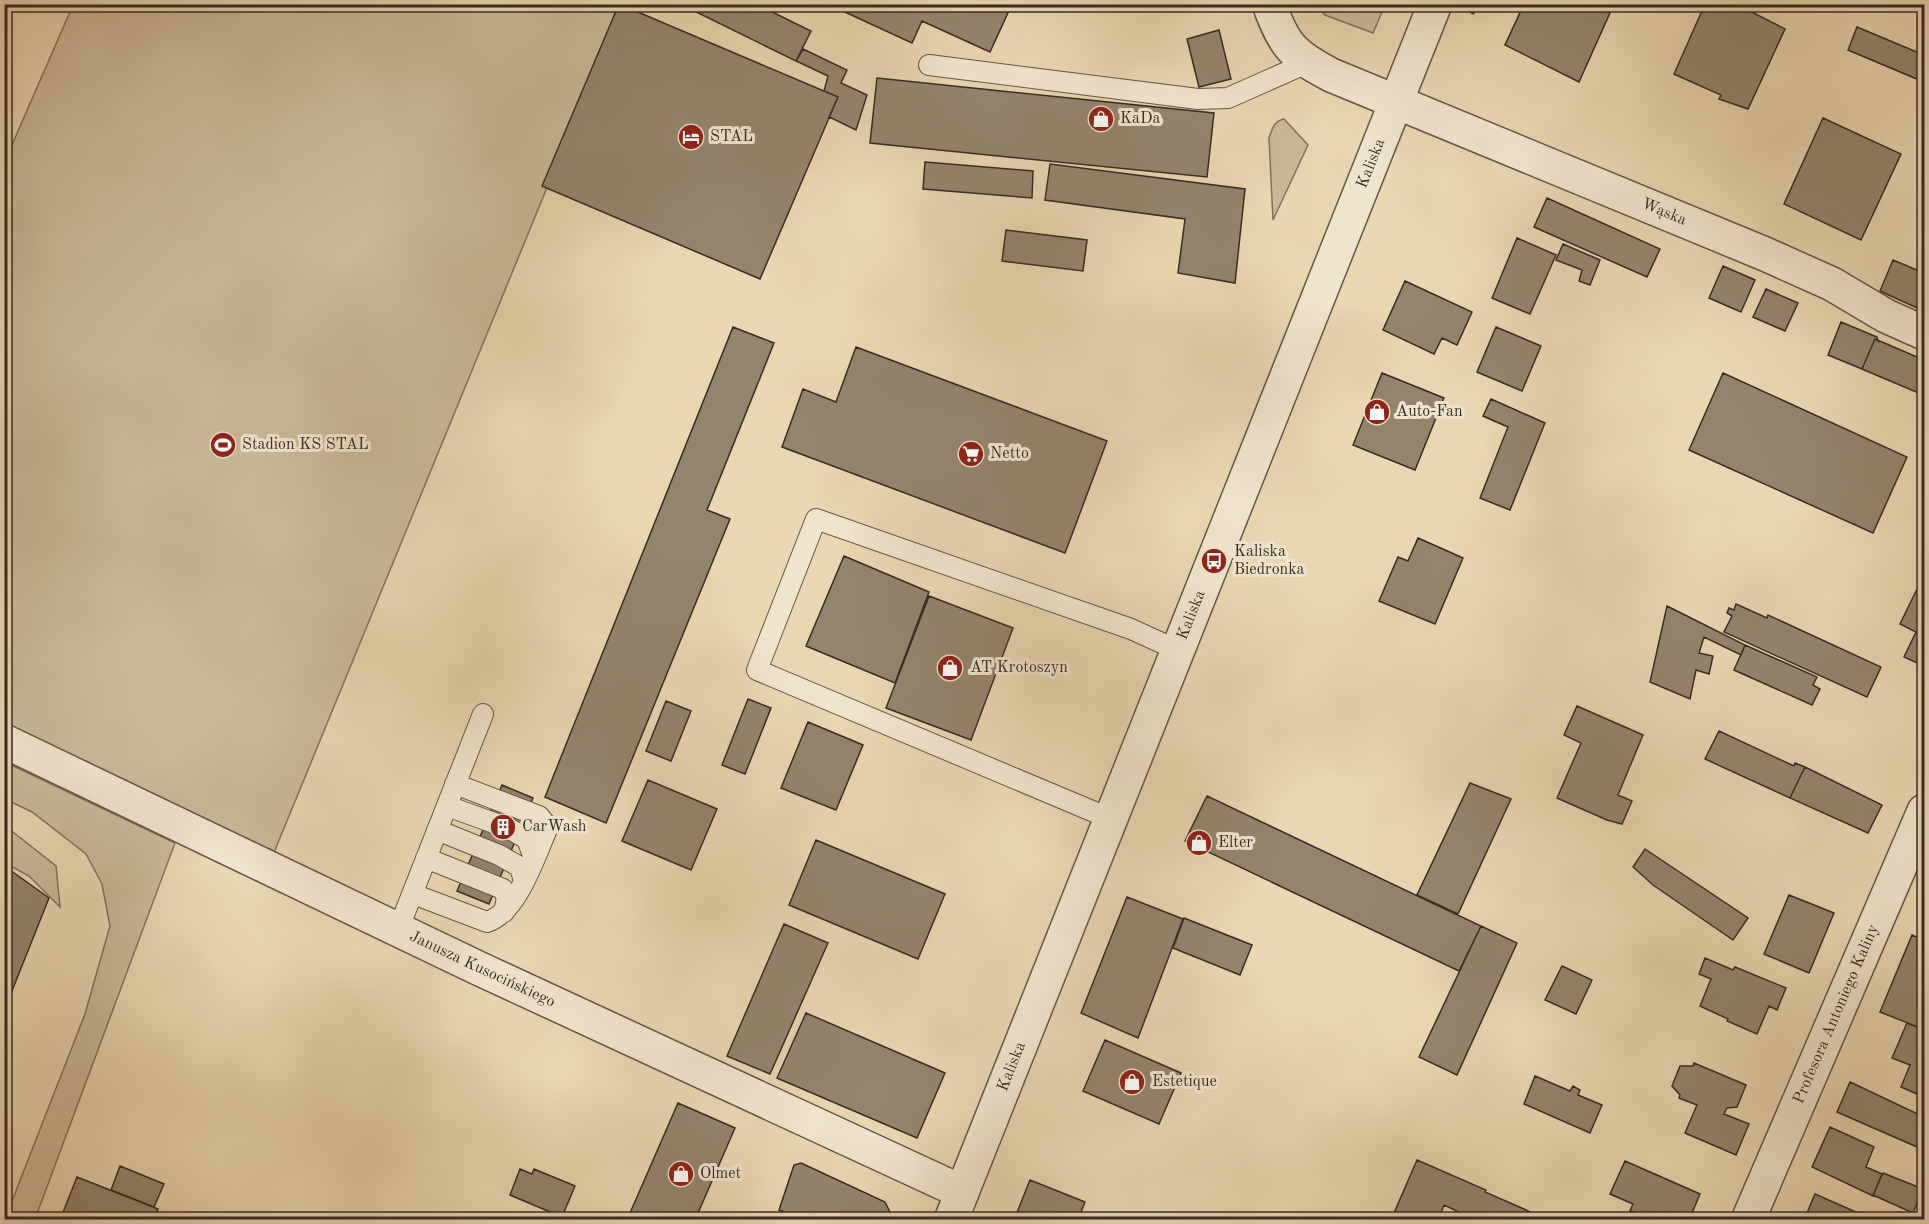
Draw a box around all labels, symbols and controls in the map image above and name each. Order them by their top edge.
shop icon: KaDa [1086,104,1116,134]
place label: KaDa [1120,111,1160,127]
hotel icon: STAL [676,122,706,152]
place label: STAL [710,129,753,145]
street label: Kaliska [1354,136,1389,191]
street label: Wąska [1639,196,1689,229]
shop icon: Auto-Fan [1362,397,1392,427]
place label: Auto-Fan [1396,404,1463,420]
sports icon: Stadion KS STAL [208,430,238,460]
place label: Stadion KS STAL [242,437,369,453]
supermarket icon: Netto [956,439,986,469]
place label: Netto [990,446,1029,462]
place label: Kaliska Biedronka [1234,544,1305,578]
bus stop icon: Kaliska Biedronka [1199,546,1229,576]
street label: Kaliska [1175,588,1209,642]
shop icon: AT Krotoszyn [935,653,965,683]
place label: AT Krotoszyn [970,660,1068,676]
building icon: CarWash [488,812,518,842]
place label: CarWash [522,819,587,835]
shop icon: Elter [1184,828,1214,858]
place label: Elter [1218,835,1253,851]
street label: Profesora Antoniego Kaliny [1791,922,1882,1106]
street label: Janusza Kusocińskiego [407,928,558,1011]
street label: Kaliska [995,1040,1029,1094]
shop icon: Estetique [1117,1067,1147,1097]
place label: Estetique [1152,1074,1217,1090]
shop icon: Olmet [666,1159,696,1189]
place label: Olmet [700,1166,742,1182]

